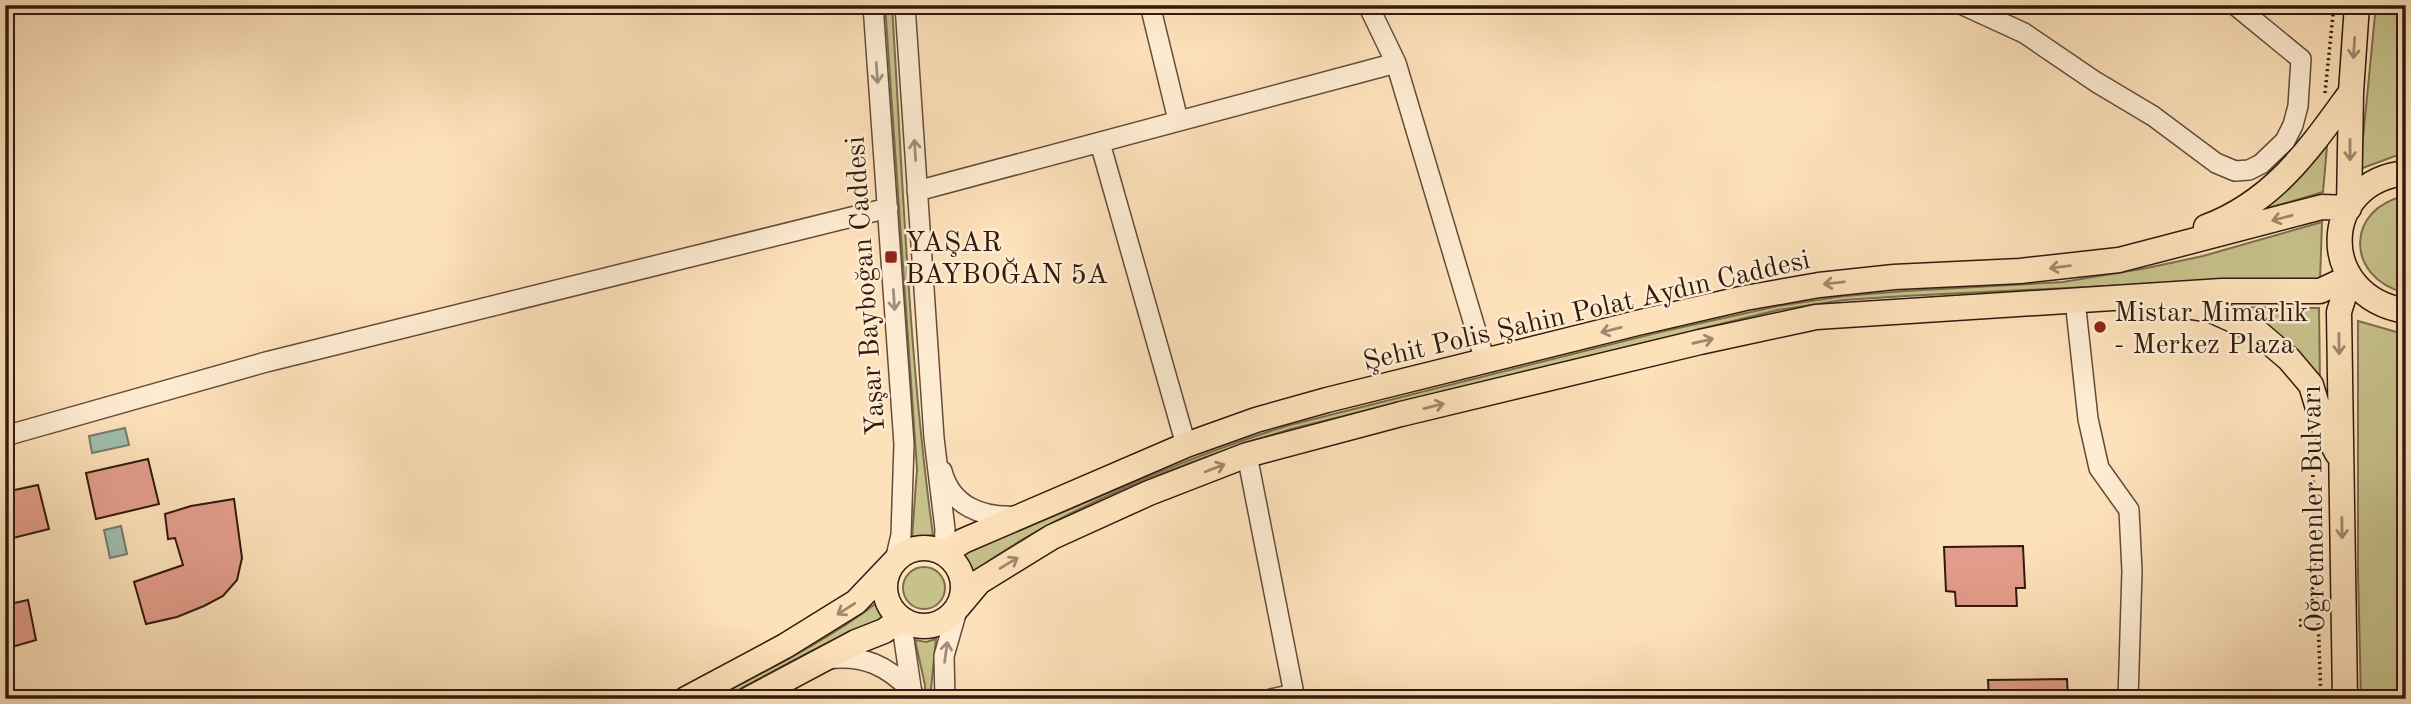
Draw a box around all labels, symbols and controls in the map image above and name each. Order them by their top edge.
one-way arrow [2347,37,2360,59]
one-way arrow [871,62,884,84]
street label: Yaşar Bayboğan Caddesi [843,135,891,436]
one-way arrow [2343,138,2357,161]
one-way arrow [908,139,921,162]
one-way arrow [2271,212,2294,225]
place label: YAŞAR BAYBOĞAN 5A [905,230,1108,290]
street label: Şehit Polis Şahin Polat Aydın Caddesi [1360,247,1813,377]
marker: YAŞAR BAYBOĞAN 5A [883,249,899,265]
one-way arrow [2050,260,2072,273]
one-way arrow [1823,277,1846,290]
one-way arrow [887,288,900,311]
place label: Mistar Mimarlık - Merkez Plaza [2114,300,2308,360]
marker: Mistar Mimarlık - Merkez Plaza [2092,319,2108,335]
one-way arrow [1600,324,1623,337]
one-way arrow [2332,332,2346,355]
one-way arrow [1691,334,1713,347]
street label: Öğretmenler Bulvarı [2295,385,2331,633]
one-way arrow [1422,399,1445,412]
one-way arrow [1203,460,1225,473]
one-way arrow [2335,516,2348,539]
one-way arrow [998,555,1018,569]
one-way arrow [837,601,856,616]
one-way arrow [940,641,953,664]

